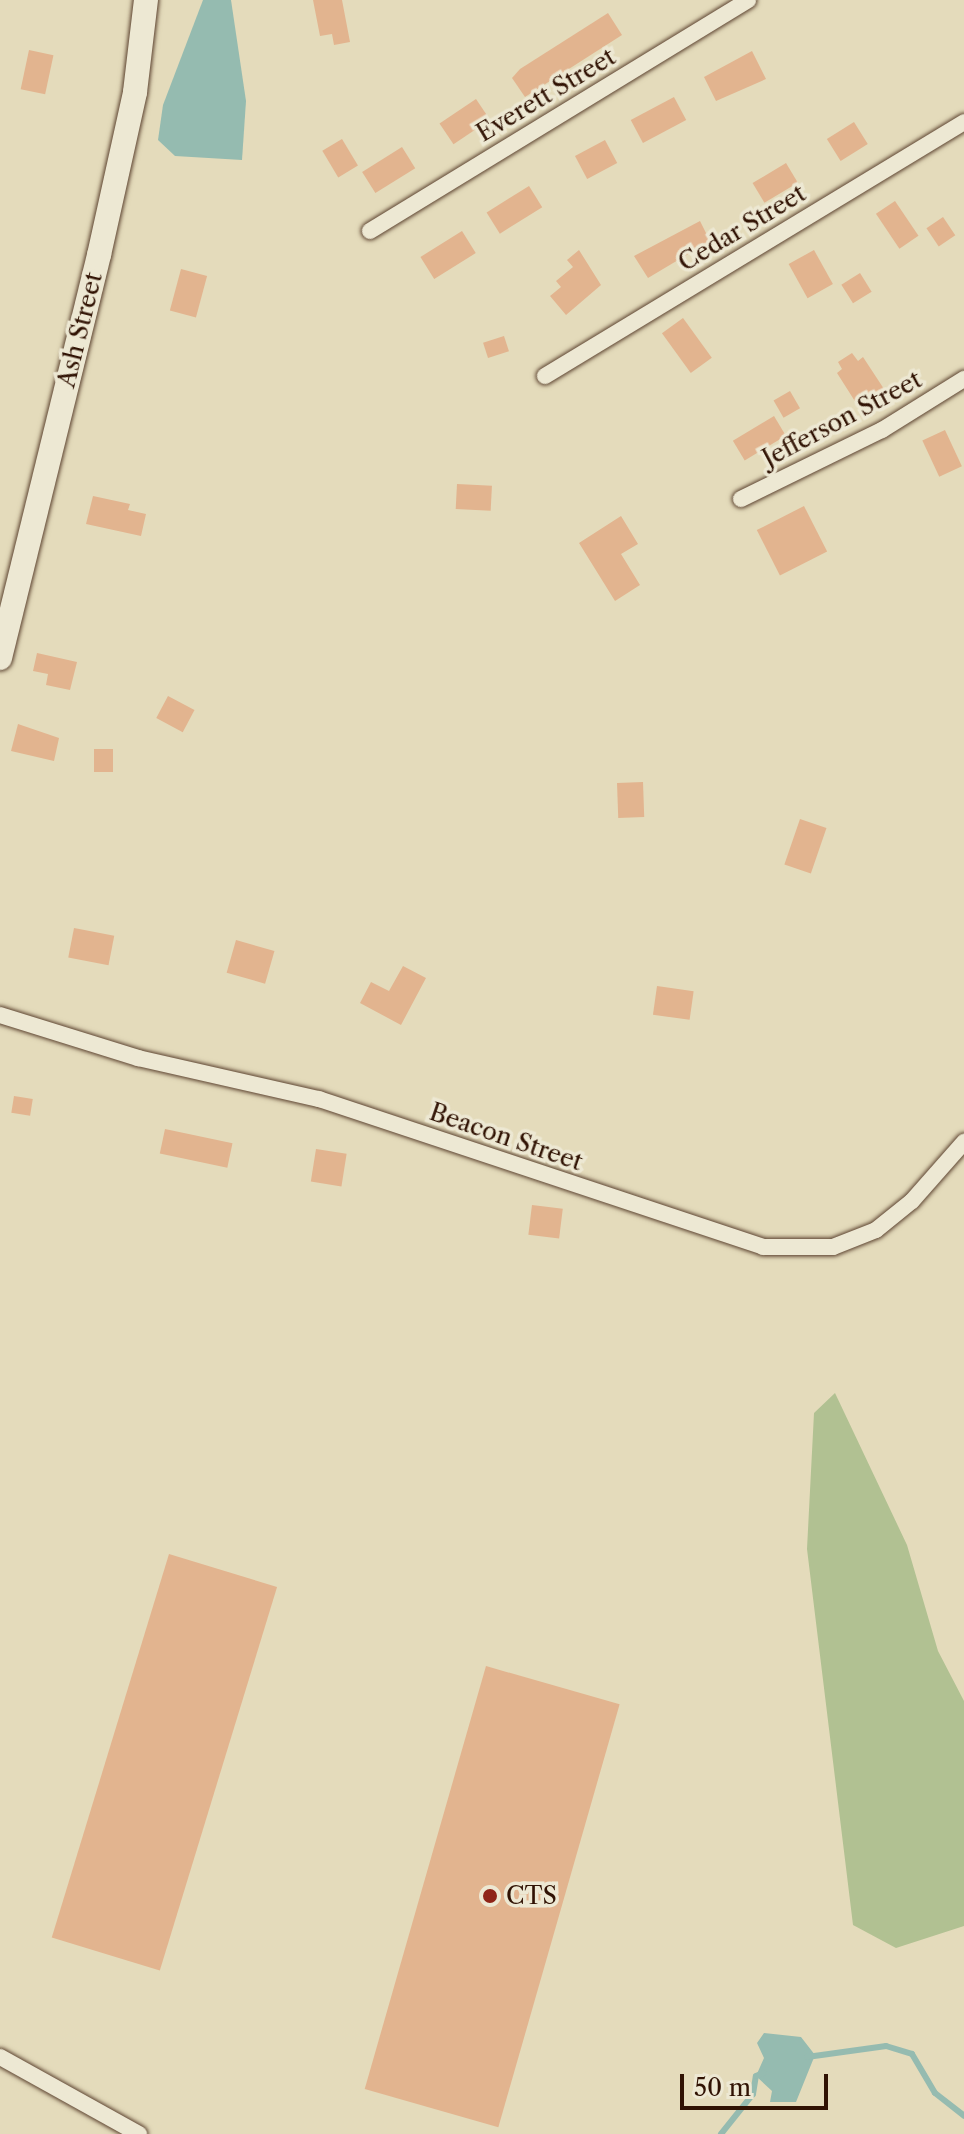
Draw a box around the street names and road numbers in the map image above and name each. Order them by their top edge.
street label: Everett Street [471,42,621,148]
street label: Cedar Street [673,179,811,277]
street label: Ash Street [52,269,108,391]
street label: Jefferson Street [758,365,926,473]
street label: Beacon Street [426,1097,586,1177]

